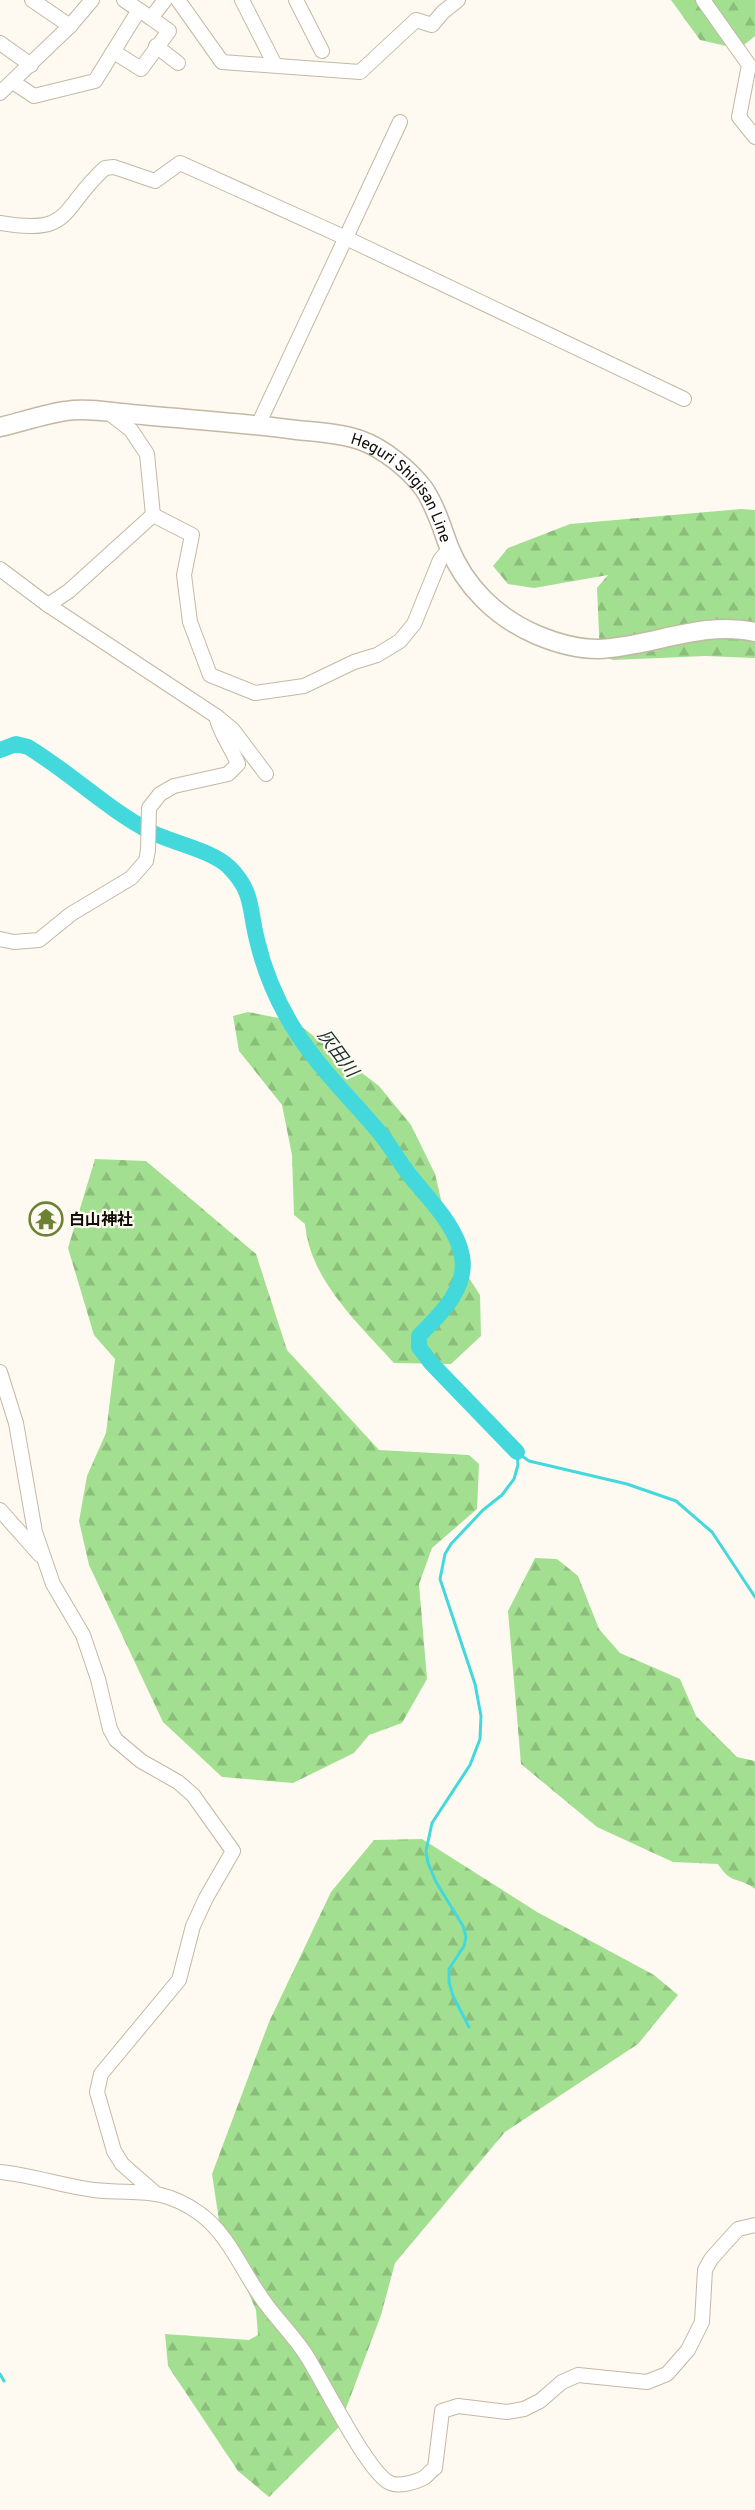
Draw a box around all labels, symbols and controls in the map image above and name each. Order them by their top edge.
street label: Heguri Shigisan Line [348,430,455,546]
water label: 灰田川 [311,1025,363,1084]
temple icon: 白山神社 [28,1201,64,1237]
place label: 白山神社 [69,1210,133,1231]

